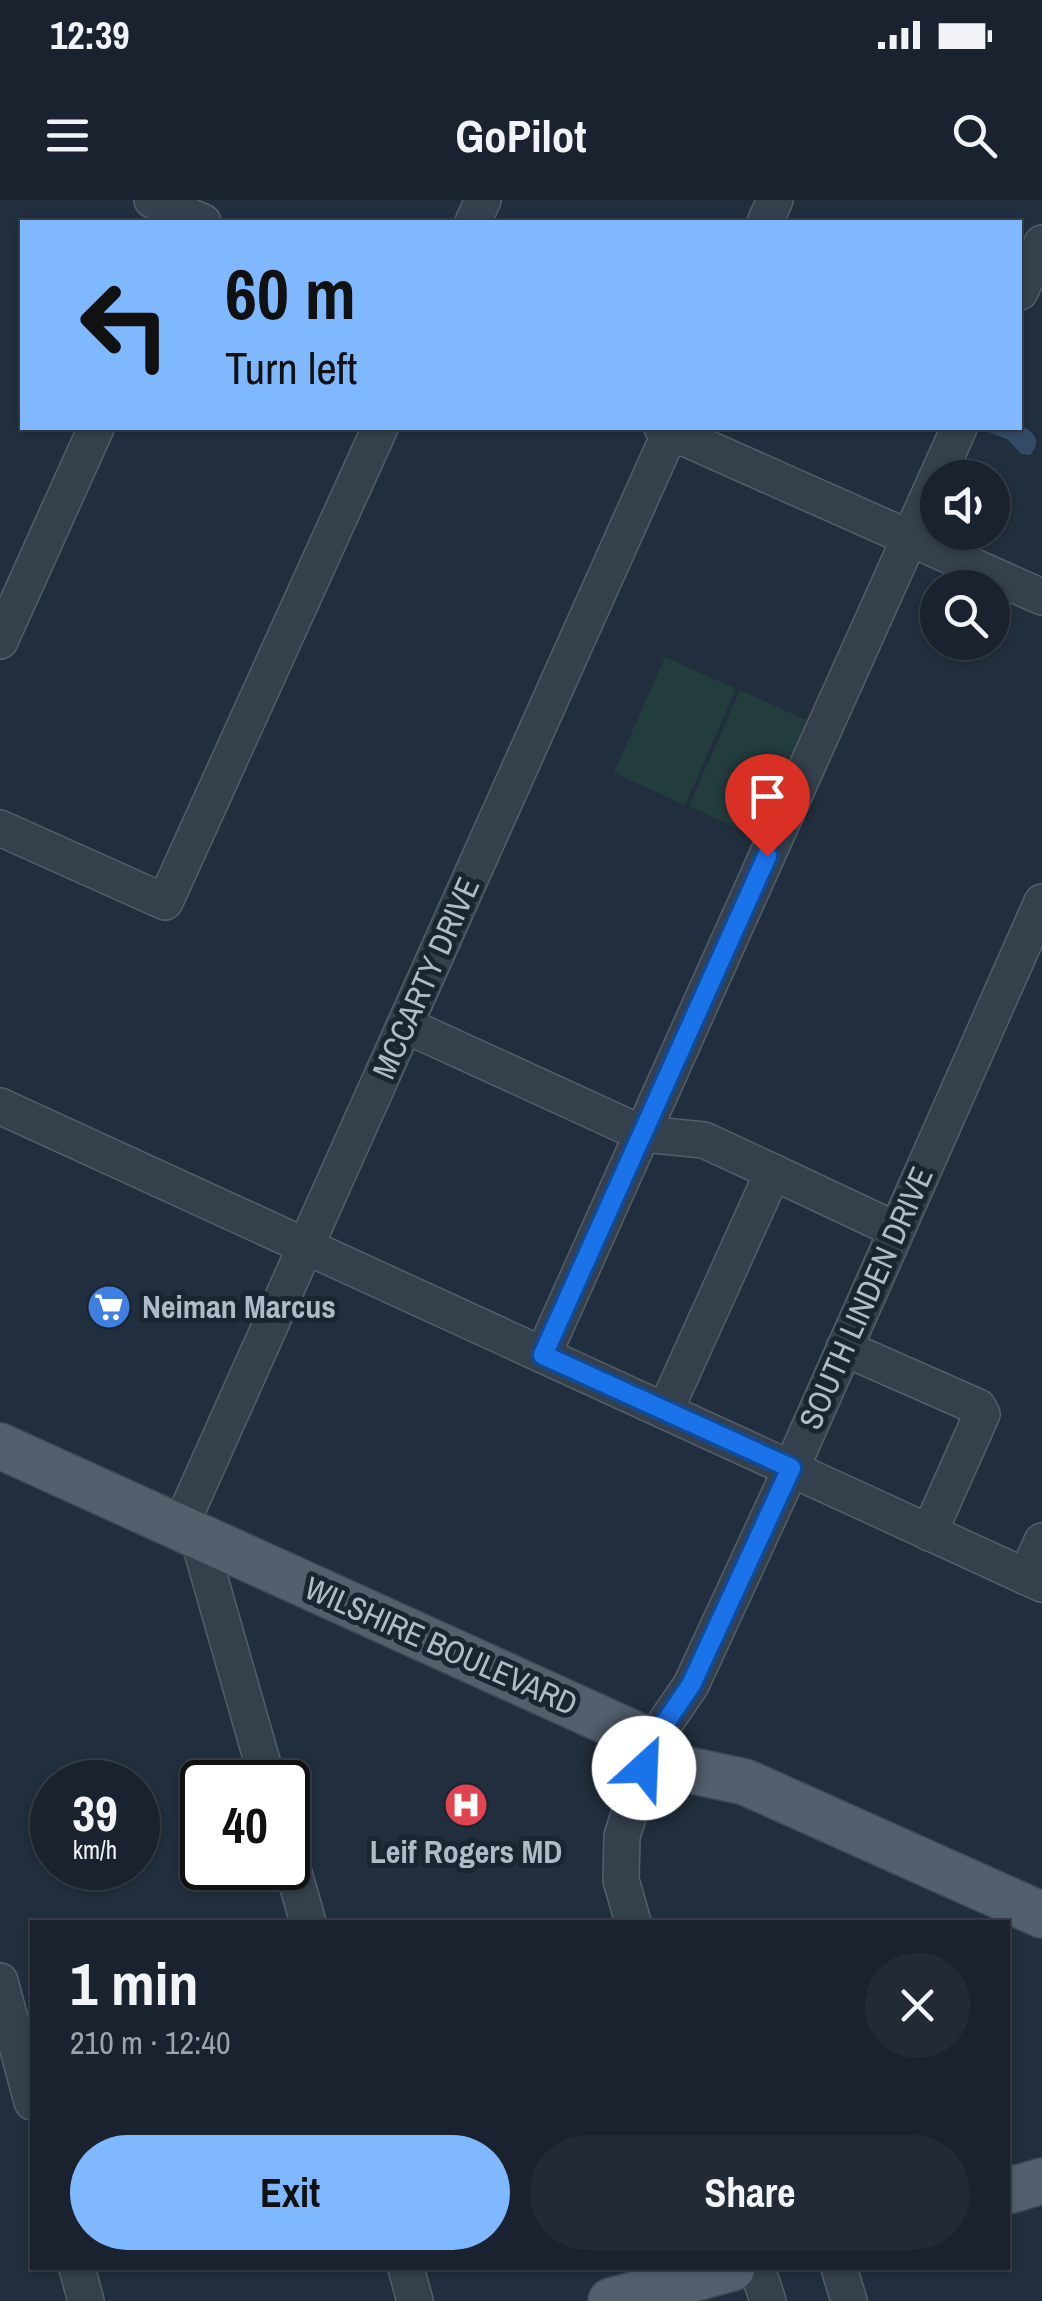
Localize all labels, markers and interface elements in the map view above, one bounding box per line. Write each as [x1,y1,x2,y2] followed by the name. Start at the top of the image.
[50,10,130,61] text: 12:39
[455,105,587,166] text: GoPilot
[40,108,95,163] icon: menu
[947,108,1002,163] icon: search
[225,247,356,341] text: 60 m
[60,260,190,390] icon: left
[225,337,357,398] text: Turn left
[920,460,1010,660] map controls
[920,460,1010,550] button: sound
[920,570,1010,660] button: search
[725,754,810,857] pin
[740,769,795,824] icon: arrive
[362,870,489,1085] street label: MCCARTY DRIVE
[788,1160,943,1436] street label: SOUTH LINDEN DRIVE
[86,1284,132,1330] supermarket icon: Neiman Marcus
[142,1285,336,1328] place label: Neiman Marcus
[298,1566,584,1725] street label: WILSHIRE BOULEVARD
[592,1716,696,1820] position arrow
[180,1760,310,1890] speed limit sign: 40
[72,1779,118,1847] text: 39
[443,1782,489,1828] hospital icon: Leif Rogers MD
[370,1830,562,1873] place label: Leif Rogers MD
[73,1833,117,1867] text: km/h
[70,1943,199,2024] text: 1 min
[865,1953,970,2058] button: close
[70,2021,230,2064] text: 210 m · 12:40
[70,2135,510,2250] button: Exit
[530,2135,970,2250] button: Share

